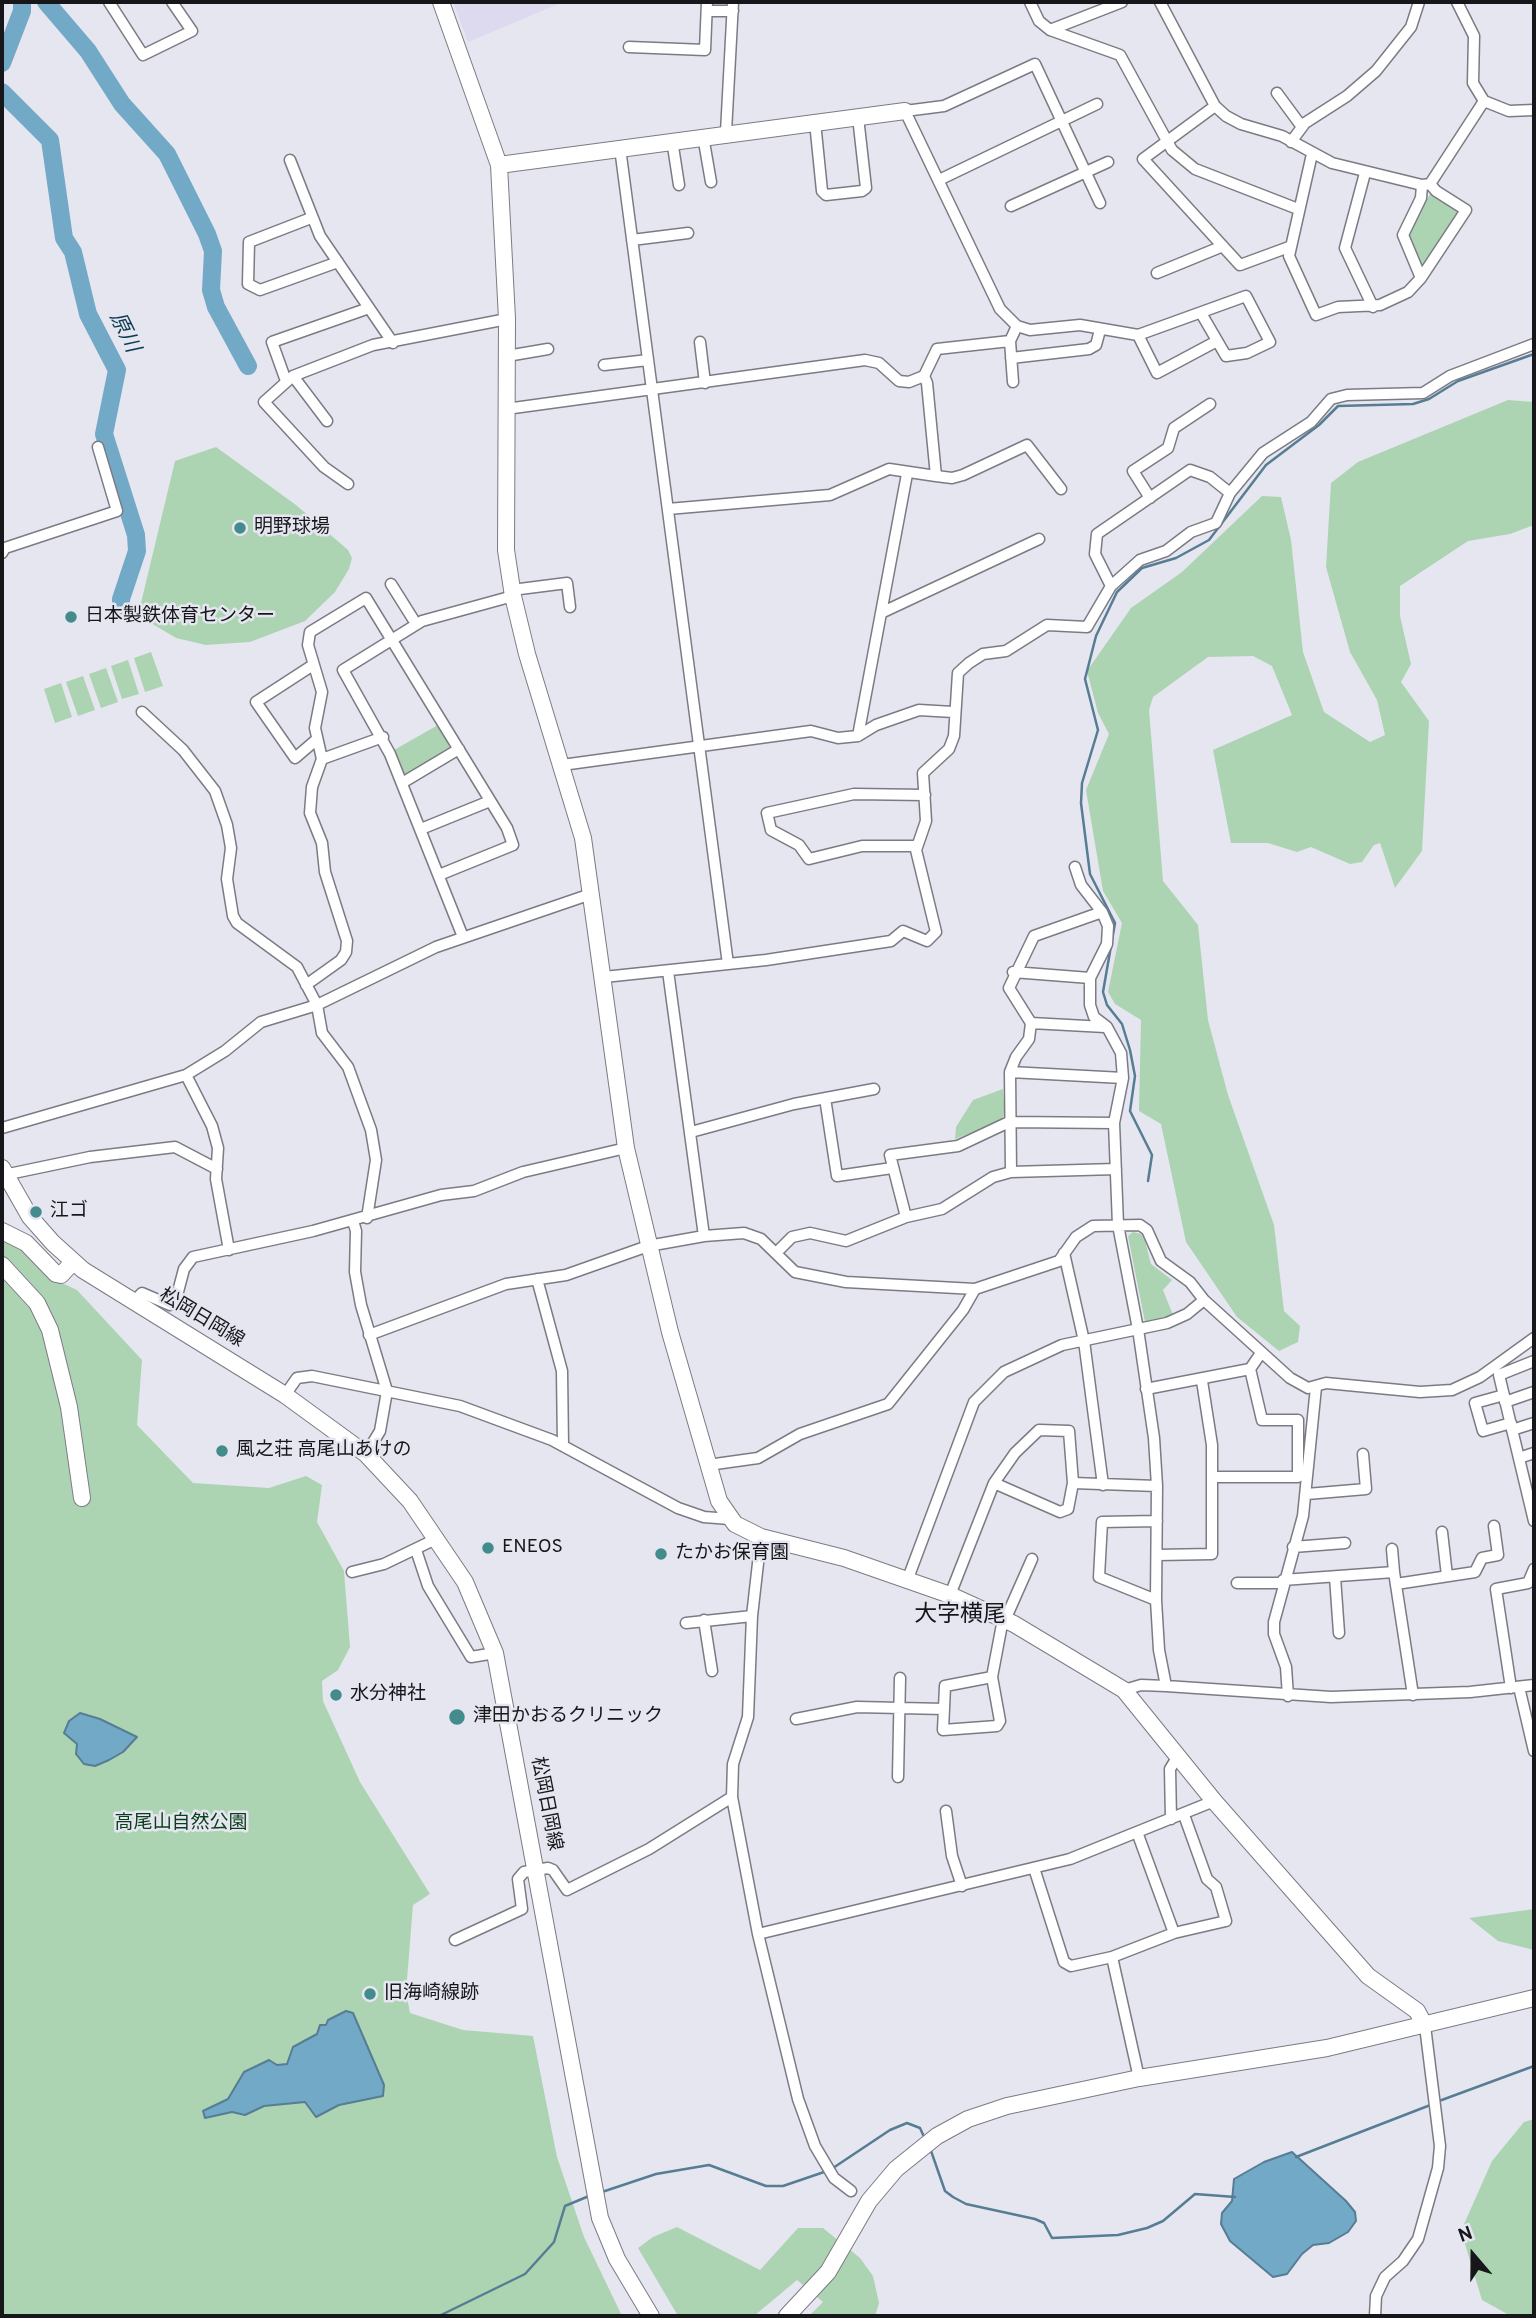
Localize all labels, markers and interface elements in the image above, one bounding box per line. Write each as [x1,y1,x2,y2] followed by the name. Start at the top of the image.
[102,309,144,357] water label: 原川
[254,517,330,539] place label: 明野球場
[232,520,248,536] marker: 明野球場
[85,606,275,628] place label: 日本製鉄体育センター
[63,609,79,625] marker: 日本製鉄体育センター
[50,1201,88,1223] place label: 江ゴ
[28,1204,44,1220] marker: 江ゴ
[154,1285,248,1353] street label: 松岡日岡線
[236,1440,411,1462] place label: 風之荘 高尾山あけの
[214,1443,230,1459] marker: 風之荘 高尾山あけの
[502,1537,563,1559] place label: ENEOS
[480,1540,496,1556] marker: ENEOS
[675,1543,789,1565] place label: たかお保育園
[653,1546,669,1562] marker: たかお保育園
[914,1602,1006,1630] district label: 大字横尾
[350,1684,426,1706] place label: 水分神社
[328,1687,344,1703] marker: 水分神社
[473,1706,663,1728] place label: 津田かおるクリニック
[447,1707,467,1727] marker: 津田かおるクリニック
[525,1755,565,1853] street label: 松岡日岡線
[115,1813,247,1835] park label: 高尾山自然公園
[384,1983,479,2005] place label: 旧海崎線跡
[362,1986,378,2002] marker: 旧海崎線跡
[1438,2220,1508,2290] north arrow
[1455,2222,1476,2249] text: N

